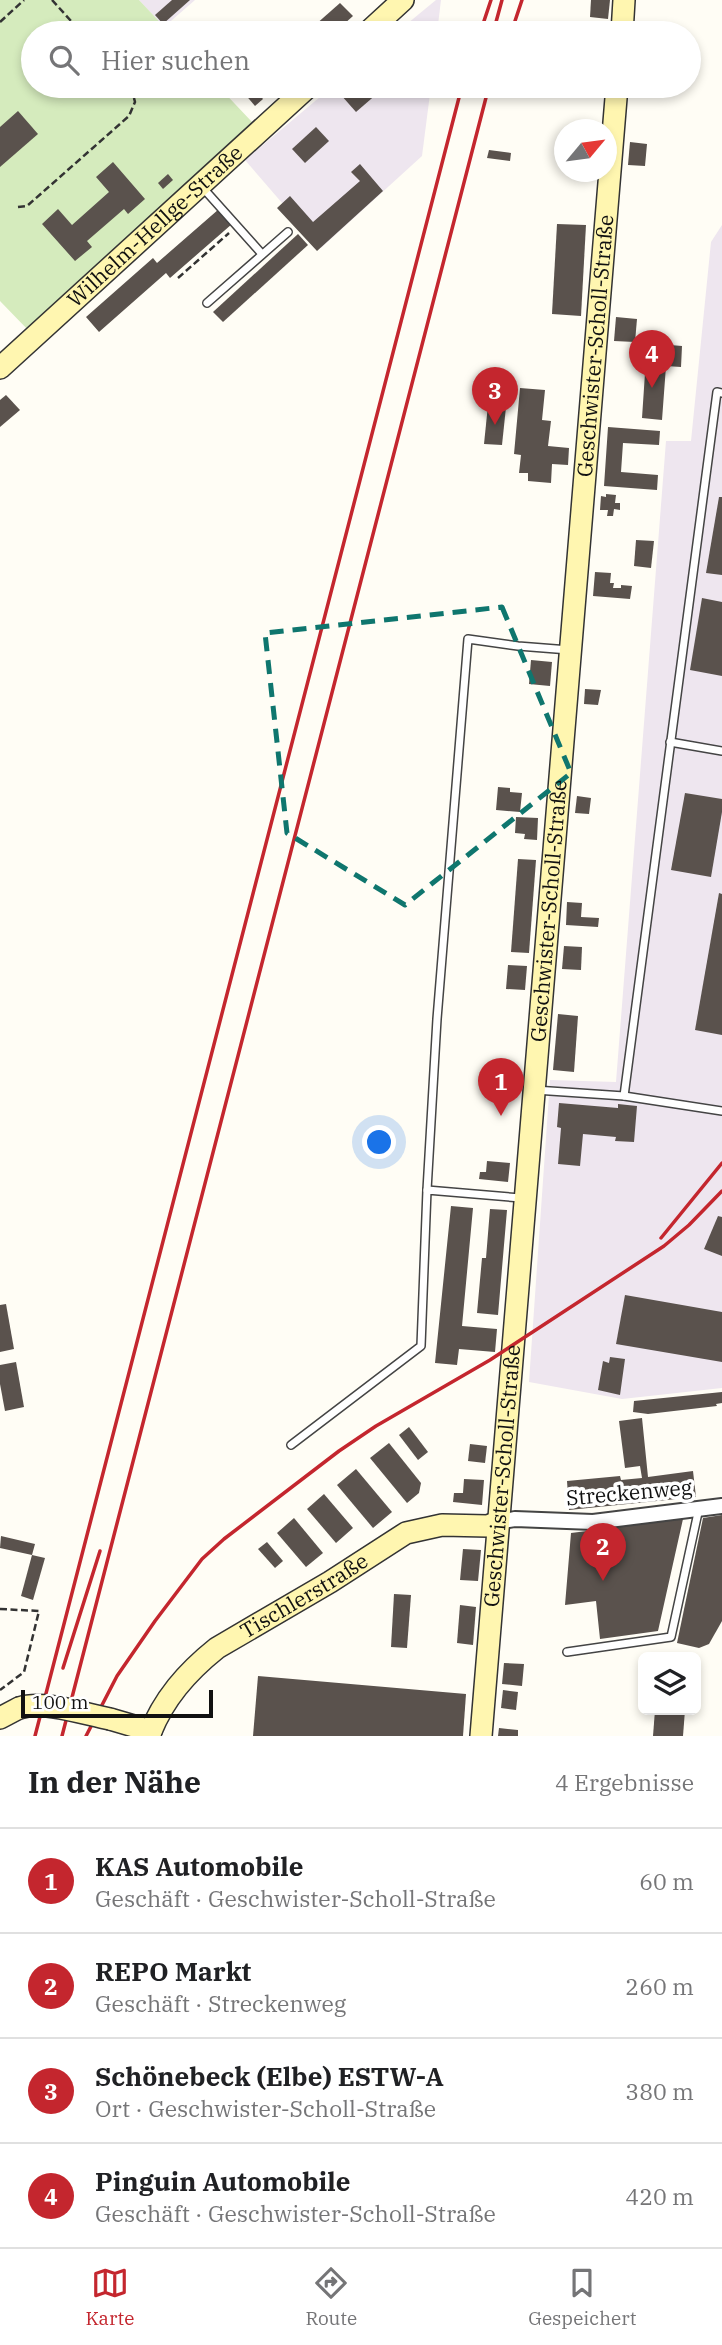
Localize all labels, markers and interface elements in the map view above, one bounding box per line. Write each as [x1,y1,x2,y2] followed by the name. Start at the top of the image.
[21,21,701,98] search box
[45,41,83,79] icon: search
[101,43,250,77] text: Hier suchen
[554,119,617,182] north arrow
[61,138,248,313] street label: Wilhelm-Hellge-Straße
[570,213,619,478] street label: Geschwister-Scholl-Straße
[629,330,675,388] pin: 4
[472,367,518,425] pin: 3
[523,778,573,1043] street label: Geschwister-Scholl-Straße
[478,1058,524,1116] pin: 1
[362,1125,396,1159] your location
[477,1344,526,1608] street label: Geschwister-Scholl-Straße
[565,1472,694,1511] street label: Streckenweg
[580,1523,626,1581] pin: 2
[235,1546,373,1645] street label: Tischlerstraße
[638,1652,701,1715] map controls
[638,1652,701,1715] button: layers
[21,1687,214,1719] scale bar
[32,1690,89,1714] text: 100 m
[28,1762,201,1801] text: In der Nähe
[555,1767,694,1797] text: 4 Ergebnisse
[95,1849,303,1883] text: KAS Automobile
[44,1866,58,1896] text: 1
[639,1866,694,1896] text: 60 m
[95,1883,496,1913] text: Geschäft · Geschwister-Scholl-Straße
[95,1954,251,1988] text: REPO Markt
[44,1971,58,2001] text: 2
[625,1971,694,2001] text: 260 m
[95,1988,346,2018] text: Geschäft · Streckenweg
[95,2059,444,2093] text: Schönebeck (Elbe) ESTW-A
[44,2076,58,2106] text: 3
[625,2076,694,2106] text: 380 m
[95,2093,436,2123] text: Ort · Geschwister-Scholl-Straße
[95,2164,350,2198] text: Pinguin Automobile
[44,2181,58,2211] text: 4
[625,2181,694,2211] text: 420 m
[95,2198,496,2228] text: Geschäft · Geschwister-Scholl-Straße
[85,2264,134,2330] tab: Karte
[305,2264,357,2330] tab: Route
[528,2264,637,2330] tab: Gespeichert

